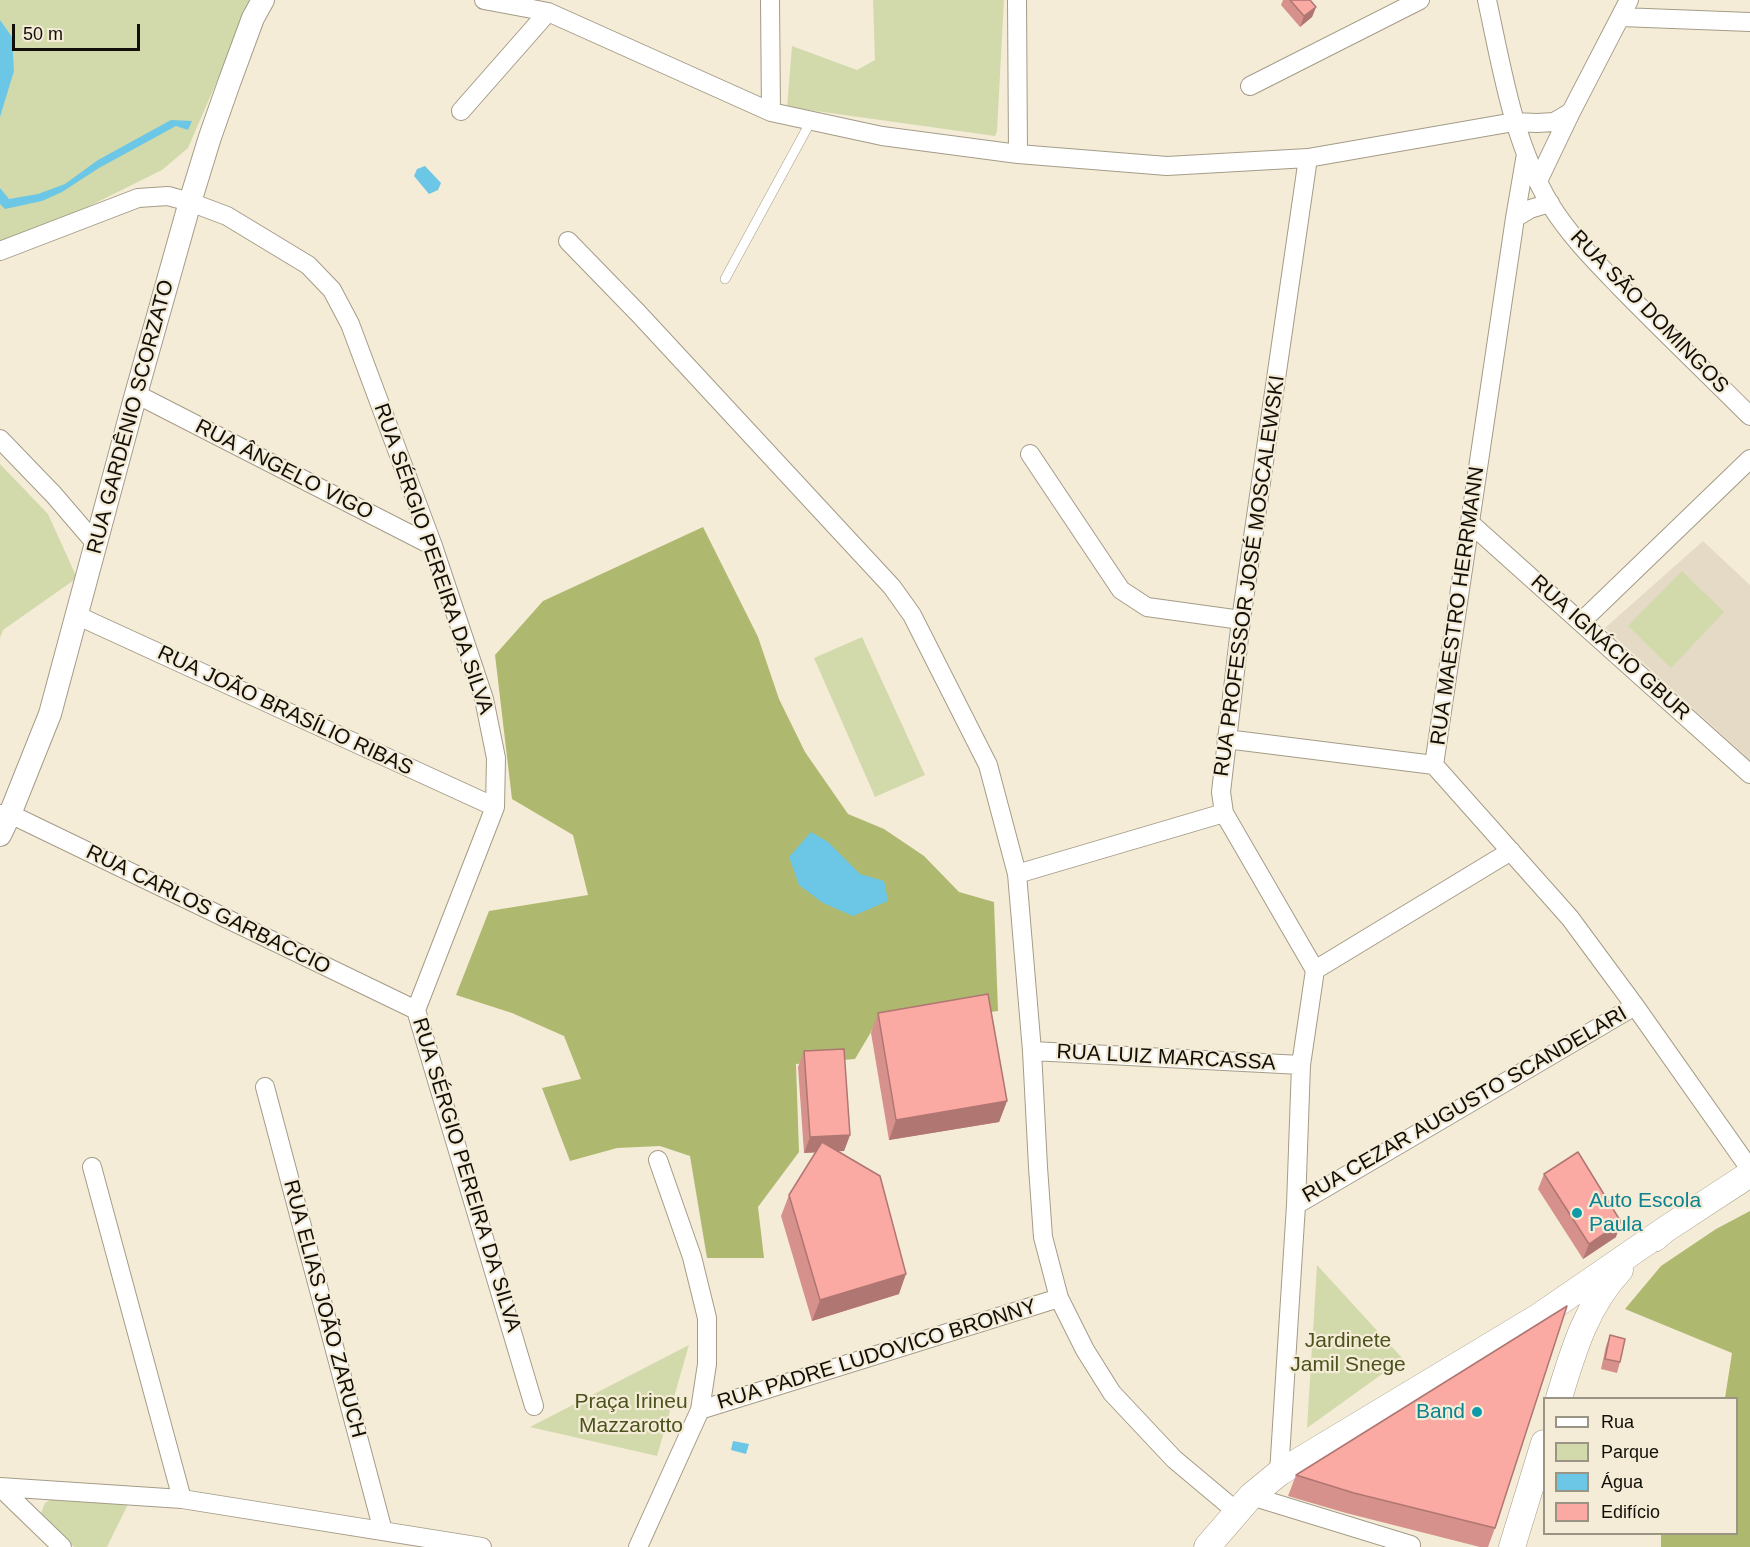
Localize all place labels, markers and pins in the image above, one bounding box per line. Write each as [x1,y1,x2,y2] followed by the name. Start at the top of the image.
[1589,1188,1701,1238] place label: Auto Escola Paula
[1570,1206,1584,1220] marker: Auto Escola Paula
[1416,1399,1465,1425] place label: Band
[1470,1405,1484,1419] marker: Band

